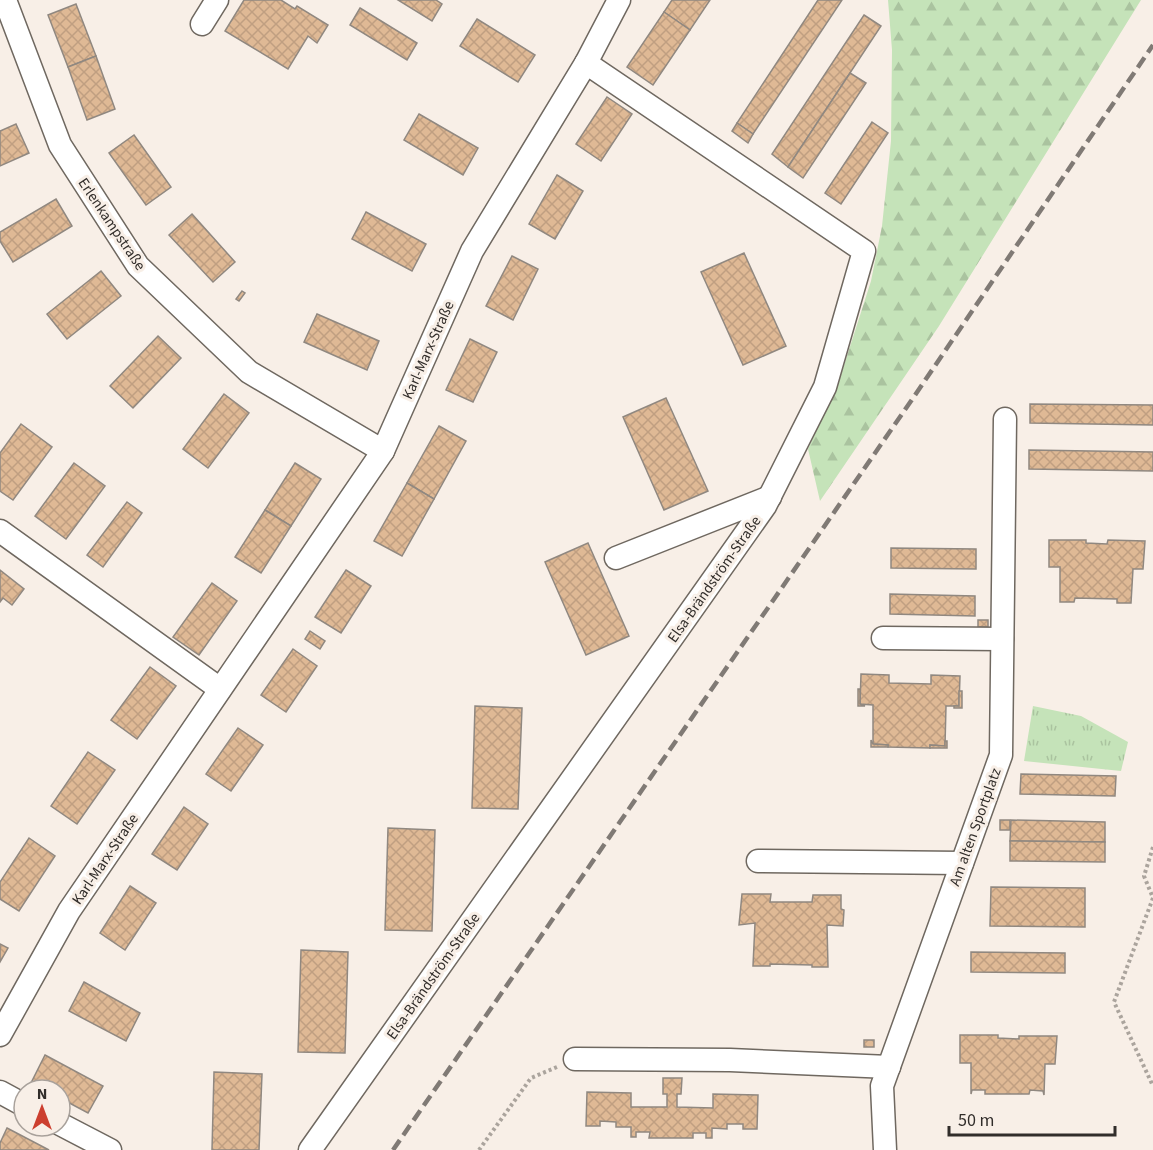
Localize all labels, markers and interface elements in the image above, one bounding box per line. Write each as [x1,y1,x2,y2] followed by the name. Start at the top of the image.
[73,174,150,275] street label: Erlenkampstraße
[397,298,460,403] street label: Karl-Marx-Straße
[663,512,766,647] street label: Elsa-Brändström-Straße
[944,765,1007,889] street label: Am alten Sportplatz
[67,810,144,909] street label: Karl-Marx-Straße
[382,909,485,1044] street label: Elsa-Brändström-Straße
[12,1078,72,1138] north arrow
[37,1083,47,1105] text: N
[949,1099,1116,1137] scale bar
[958,1108,994,1133] text: 50 m

